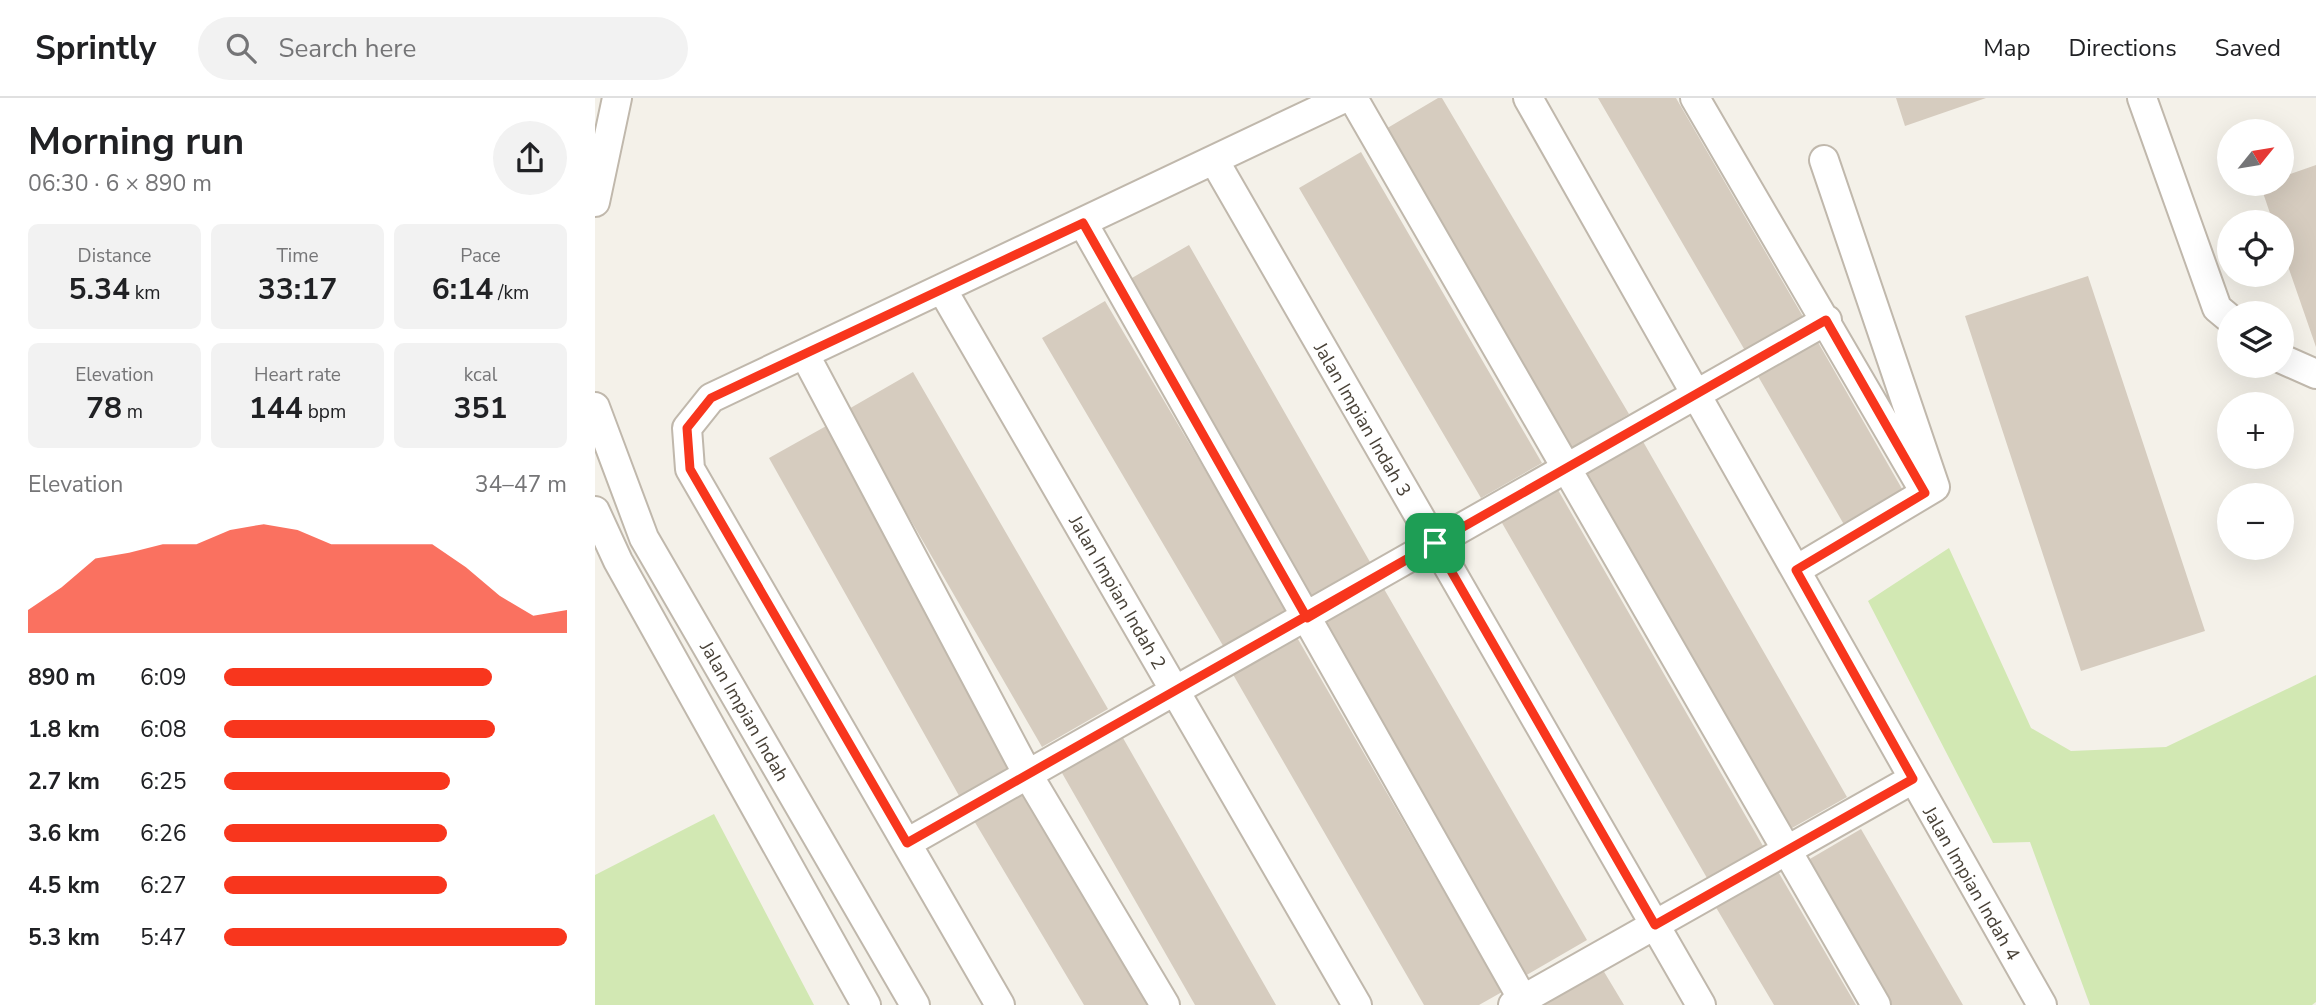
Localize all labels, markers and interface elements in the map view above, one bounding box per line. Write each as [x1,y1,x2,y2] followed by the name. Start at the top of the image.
[198,17,688,80] search box
[35,26,156,71] text: Sprintly
[222,29,260,67] icon: search
[278,31,416,66] text: Search here
[1983,32,2030,64] text: Map
[2068,32,2177,64] text: Directions
[2215,32,2281,64] text: Saved
[28,116,244,167] text: Morning run
[2217,119,2294,196] north arrow
[2217,119,2294,560] map controls
[493,121,567,195] button: share
[28,168,212,199] text: 06:30 · 6 × 890 m
[2217,210,2294,287] button: locate
[78,243,151,269] text: Distance
[276,243,319,269] text: Time
[460,243,501,269] text: Pace
[68,269,130,310] text: 5.34
[258,269,337,310] text: 33:17
[432,269,493,310] text: 6:14
[130,280,161,306] text: km
[493,280,529,306] text: /km
[2217,301,2294,378] button: layers
[1307,337,1417,501] street label: Jalan Impian Indah 3
[75,362,154,388] text: Elevation
[254,362,341,388] text: Heart rate
[464,362,497,388] text: kcal
[86,388,122,429] text: 78
[249,388,303,429] text: 144
[454,388,508,429] text: 351
[2217,392,2294,469] button: +
[122,399,143,425] text: m
[303,399,346,425] text: bpm
[28,469,123,500] text: Elevation
[475,469,567,500] text: 34–47 m
[2217,483,2294,560] button: −
[1062,510,1172,674] street label: Jalan Impian Indah 2
[1405,513,1465,573] pin
[1416,524,1454,562] icon: arrive
[693,636,795,786] street label: Jalan Impian Indah
[28,662,96,693] text: 890 m
[140,662,187,693] text: 6:09
[28,714,100,745] text: 1.8 km
[140,714,187,745] text: 6:08
[28,766,100,797] text: 2.7 km
[140,766,187,797] text: 6:25
[1916,801,2026,965] street label: Jalan Impian Indah 4
[28,818,100,849] text: 3.6 km
[140,818,187,849] text: 6:26
[28,870,100,901] text: 4.5 km
[140,870,187,901] text: 6:27
[28,922,100,953] text: 5.3 km
[140,922,187,953] text: 5:47

